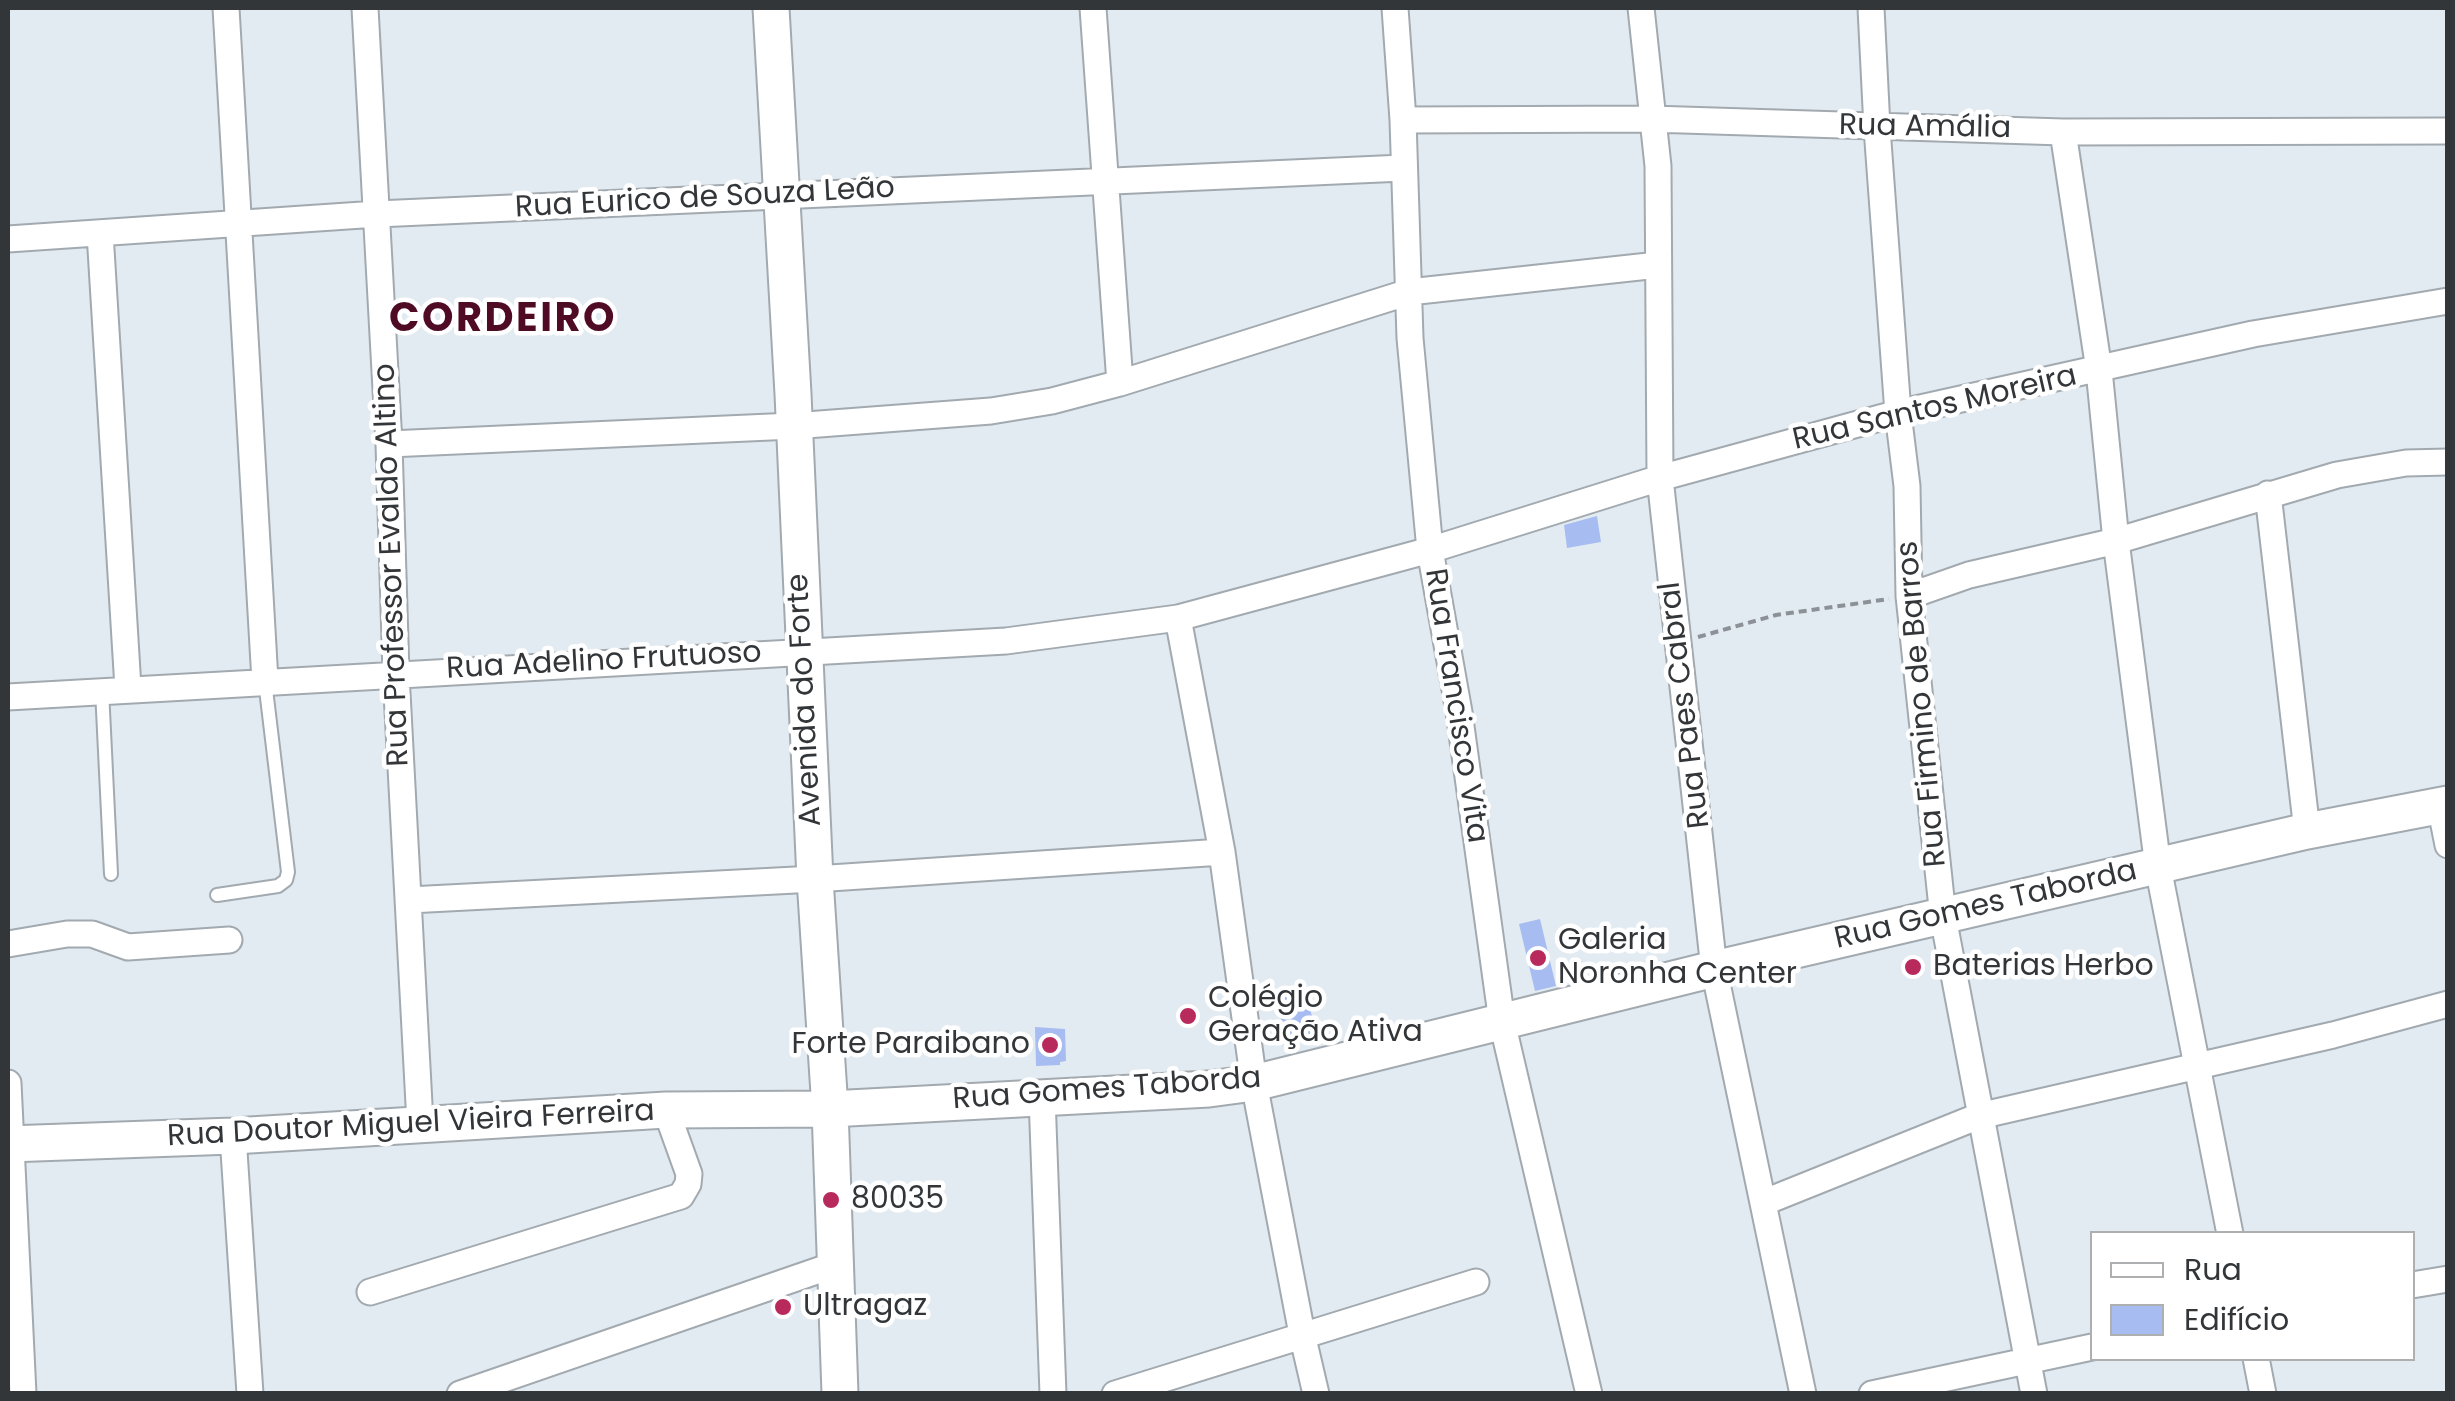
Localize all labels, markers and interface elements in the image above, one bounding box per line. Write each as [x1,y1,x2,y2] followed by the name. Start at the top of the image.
[1839,109,2011,147] street label: Rua Amália
[514,171,896,227] street label: Rua Eurico de Souza Leão
[389,297,617,345] district label: CORDEIRO
[1790,359,2080,459] street label: Rua Santos Moreira
[368,363,418,767] street label: Rua Professor Evaldo Altino
[1891,540,1955,868] street label: Rua Firmino de Barros
[1416,566,1494,846] street label: Rua Francisco Vita
[781,573,831,827] street label: Avenida do Forte
[1653,580,1719,830] street label: Rua Paes Cabral
[445,636,763,688] street label: Rua Adelino Frutuoso
[1831,854,2141,958] street label: Rua Gomes Taborda
[1558,923,1797,994] place label: Galeria Noronha Center
[1527,947,1549,969] marker: Galeria Noronha Center
[1933,949,2154,985] place label: Baterias Herbo
[1902,956,1924,978] marker: Baterias Herbo
[1208,981,1423,1052] place label: Colégio Geração Ativa
[1177,1005,1199,1027] marker: Colégio Geração Ativa
[792,1027,1030,1063] place label: Forte Paraibano
[1039,1034,1061,1056] marker: Forte Paraibano
[952,1061,1262,1119] street label: Rua Gomes Taborda
[166,1094,656,1156] street label: Rua Doutor Miguel Vieira Ferreira
[851,1182,944,1218] place label: 80035
[820,1189,842,1211] marker: 80035
[2090,1231,2415,1361] legend
[2184,1248,2242,1291] text: Rua
[803,1289,927,1325] place label: Ultragaz
[772,1296,794,1318] marker: Ultragaz
[2184,1298,2289,1341] text: Edifício

